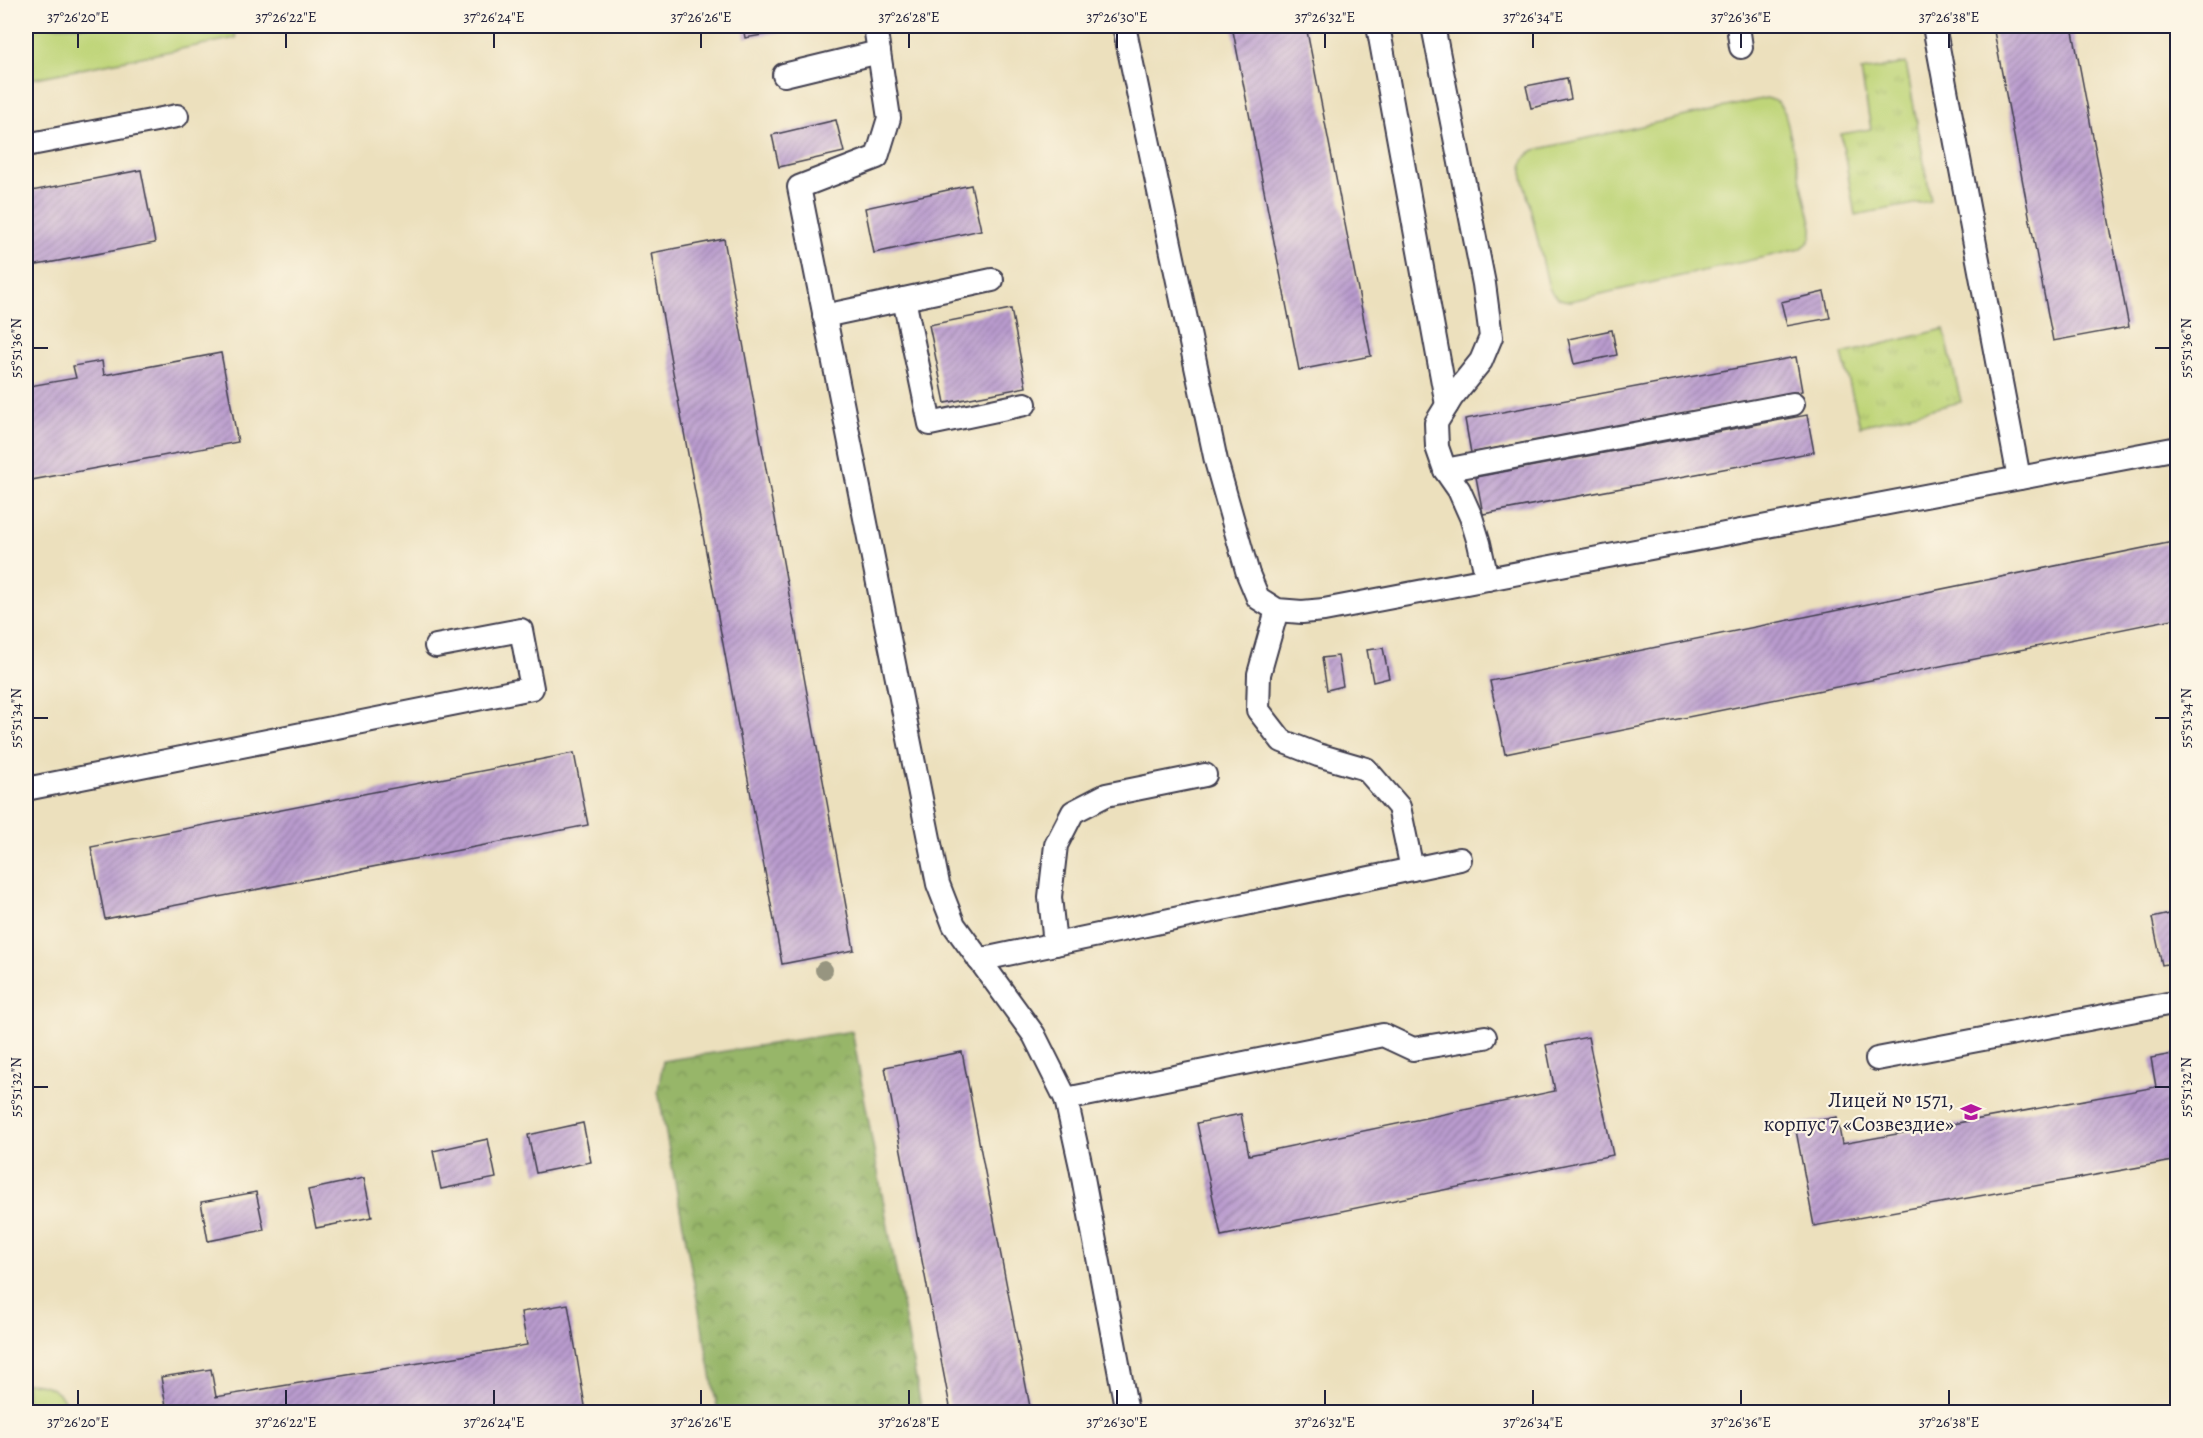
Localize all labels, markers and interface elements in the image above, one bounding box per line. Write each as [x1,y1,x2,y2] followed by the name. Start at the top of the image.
[47,7,109,27] text: 37°26'20"E
[255,7,317,27] text: 37°26'22"E
[463,7,525,27] text: 37°26'24"E
[670,7,732,27] text: 37°26'26"E
[878,7,940,27] text: 37°26'28"E
[1086,7,1148,27] text: 37°26'30"E
[1295,7,1355,27] text: 37°26'32"E
[1503,7,1563,27] text: 37°26'34"E
[1711,7,1771,27] text: 37°26'36"E
[1919,7,1979,27] text: 37°26'38"E
[6,318,26,378] text: 55°51'36"N
[2176,318,2196,378] text: 55°51'36"N
[6,688,26,748] text: 55°51'34"N
[2176,688,2196,748] text: 55°51'34"N
[6,1057,26,1117] text: 55°51'32"N
[2176,1057,2196,1117] text: 55°51'32"N
[1763,1086,1954,1138] place label: Лицей № 1571, корпус 7 «Созвездие»
[1959,1100,1983,1124] school or university icon: Лицей № 1571, корпус 7 «Созвездие»
[47,1412,109,1432] text: 37°26'20"E
[255,1412,317,1432] text: 37°26'22"E
[463,1412,525,1432] text: 37°26'24"E
[670,1412,732,1432] text: 37°26'26"E
[878,1412,940,1432] text: 37°26'28"E
[1086,1412,1148,1432] text: 37°26'30"E
[1295,1412,1355,1432] text: 37°26'32"E
[1503,1412,1563,1432] text: 37°26'34"E
[1711,1412,1771,1432] text: 37°26'36"E
[1919,1412,1979,1432] text: 37°26'38"E

